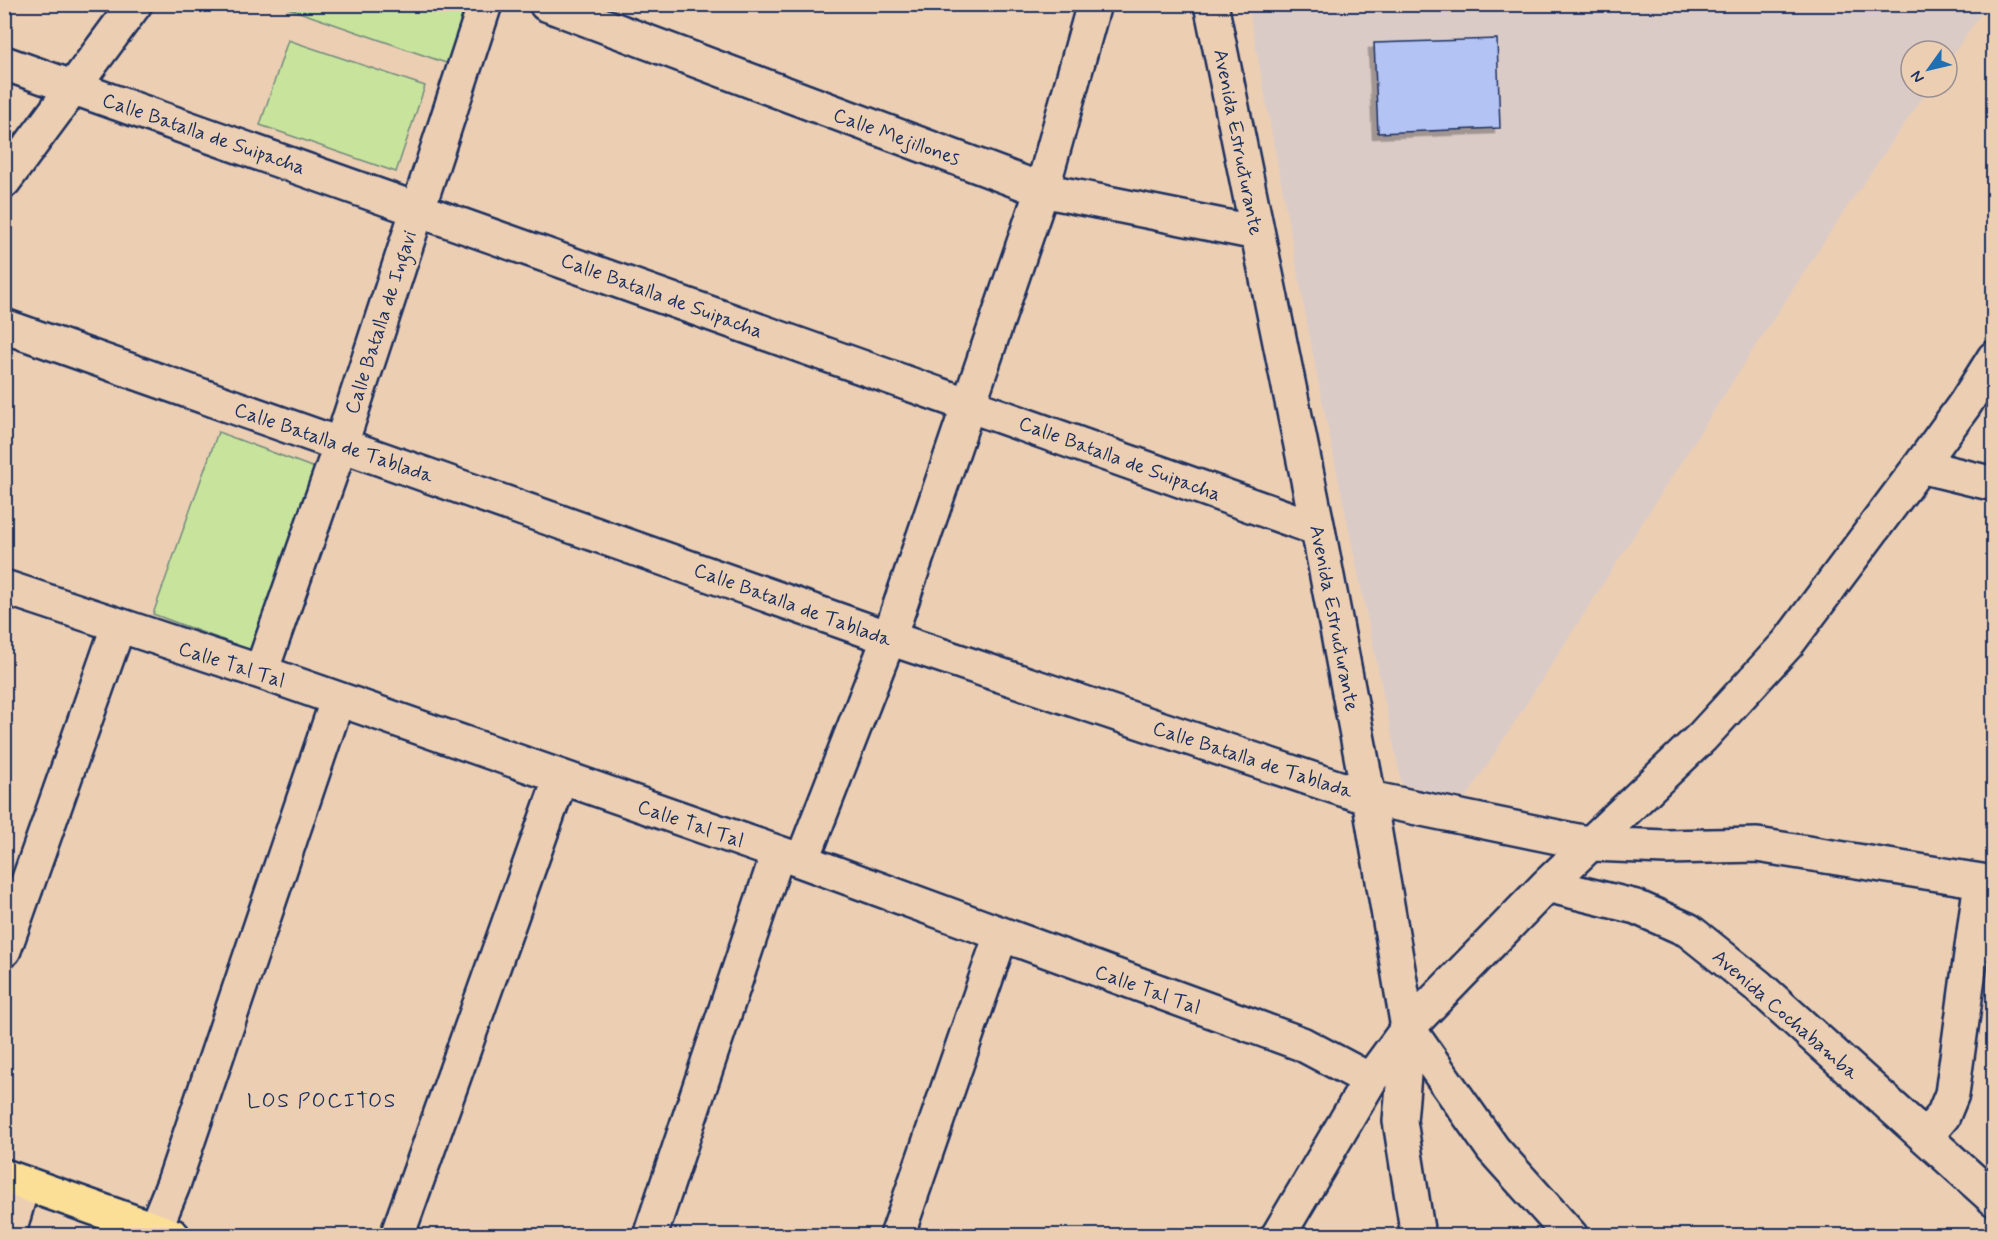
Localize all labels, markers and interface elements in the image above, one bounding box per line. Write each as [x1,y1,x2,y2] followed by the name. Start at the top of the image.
[1899,39,1959,99] north arrow
[1206,47,1269,238] street label: Avenida Estructurante
[1906,66,1929,87] text: N
[98,87,309,182] street label: Calle Batalla de Suipacha
[829,102,964,173] street label: Calle Mejillones
[339,227,426,418] street label: Calle Batalla de Ingavi
[557,247,766,346] street label: Calle Batalla de Suipacha
[230,397,438,491] street label: Calle Batalla de Tablada
[1015,410,1224,509] street label: Calle Batalla de Suipacha
[1302,523,1365,714] street label: Avenida Estructurante
[690,557,896,654] street label: Calle Batalla de Tablada
[175,635,288,695] street label: Calle Tal Tal
[1149,715,1357,806] street label: Calle Batalla de Tablada
[634,794,747,855] street label: Calle Tal Tal
[1706,944,1865,1087] street label: Avenida Cochabamba
[1091,959,1204,1022] street label: Calle Tal Tal
[247,1087,397,1115] district label: LOS POCITOS

